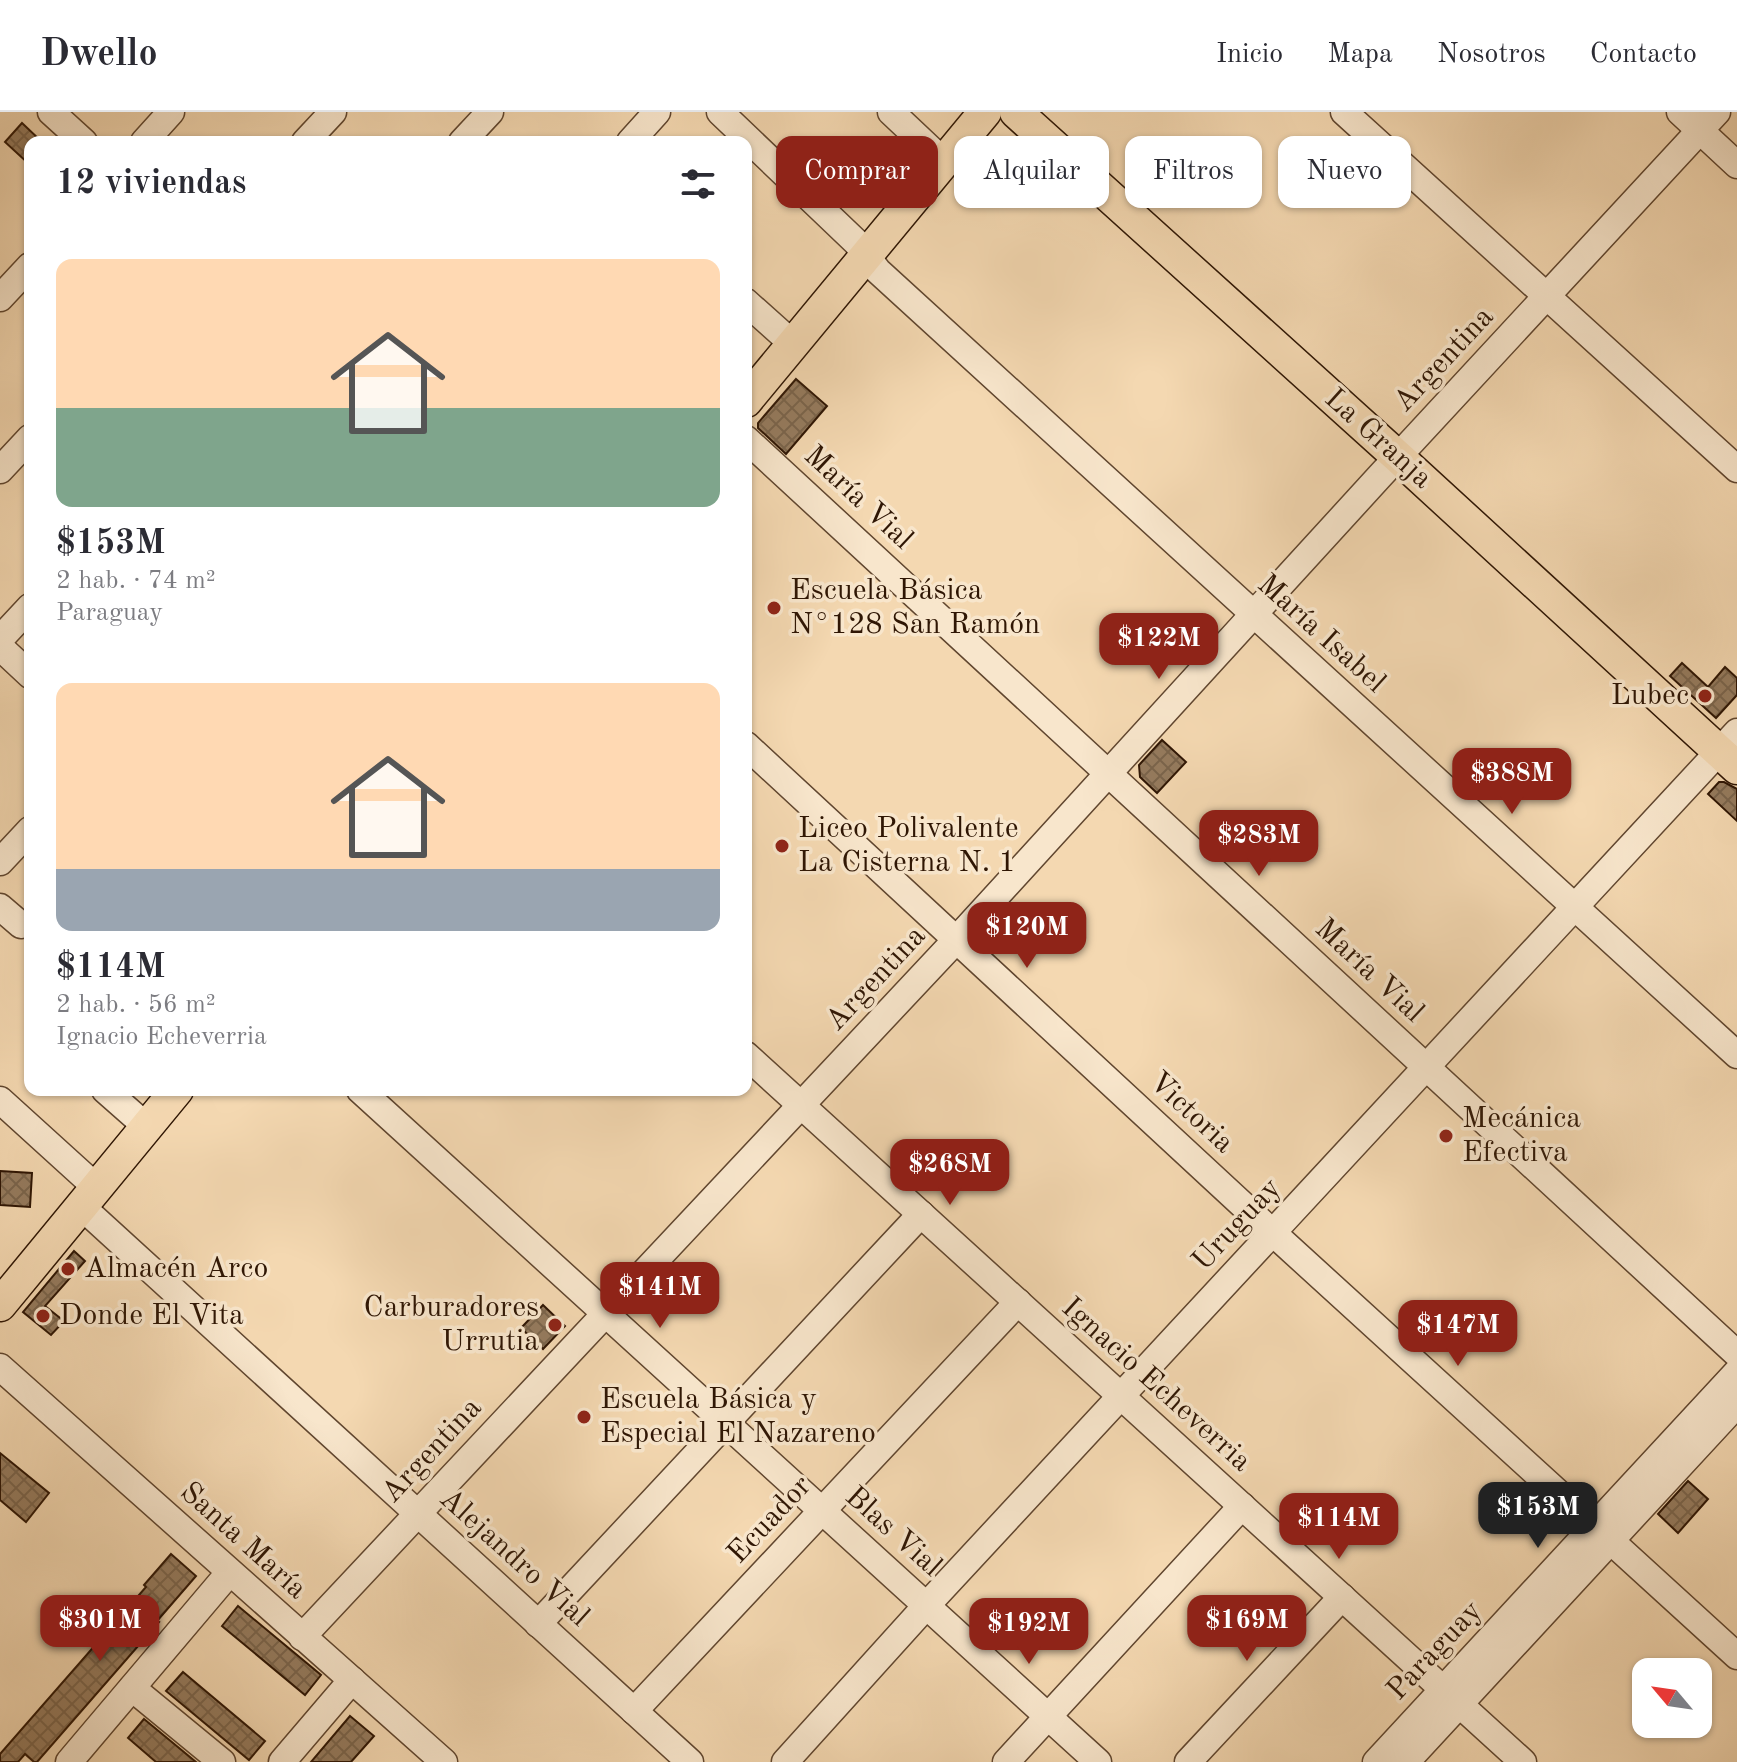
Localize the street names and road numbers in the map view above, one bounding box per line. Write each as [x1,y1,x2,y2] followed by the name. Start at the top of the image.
[1388,302,1500,418] street label: Argentina
[1319,383,1437,495] street label: La Granja
[798,440,918,556] street label: María Vial
[1251,569,1391,699] street label: María Isabel
[1309,913,1429,1029] street label: María Vial
[820,921,932,1037] street label: Argentina
[1143,1067,1239,1159] street label: Victoria
[1187,1173,1287,1277] street label: Uruguay
[1056,1292,1257,1478] street label: Ignacio Echeverria
[376,1393,488,1509] street label: Argentina
[722,1470,818,1570] street label: Ecuador
[174,1477,312,1605] street label: Santa María
[839,1481,947,1583] street label: Blas Vial
[434,1483,594,1633] street label: Alejandro Vial
[1382,1596,1488,1706] street label: Paraguay

